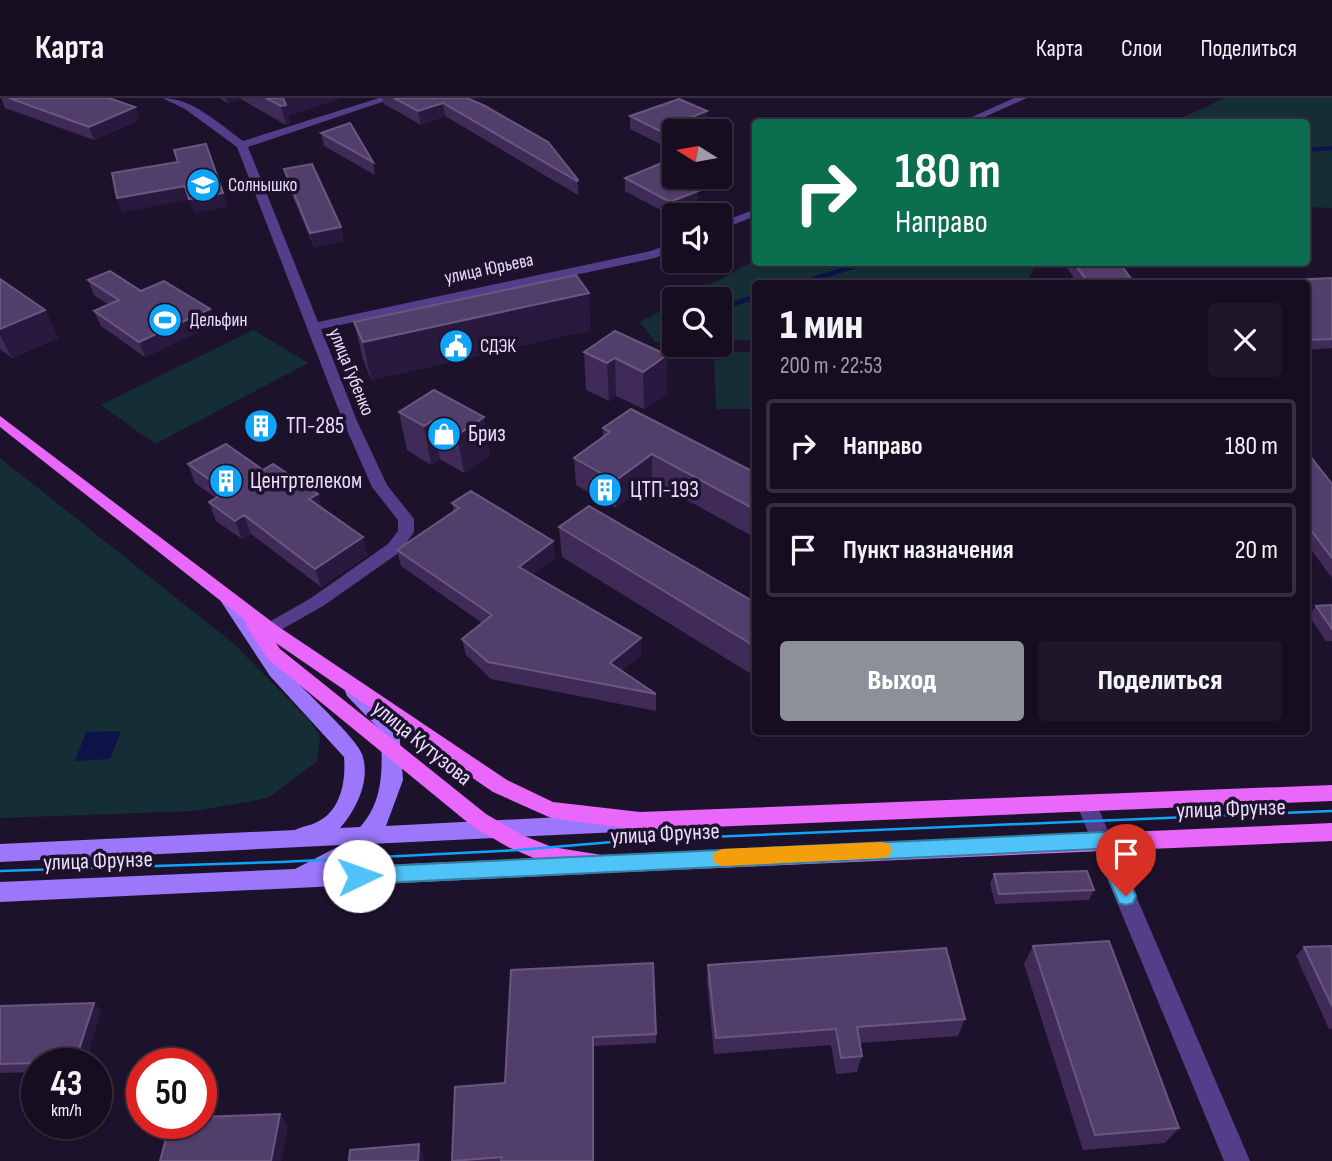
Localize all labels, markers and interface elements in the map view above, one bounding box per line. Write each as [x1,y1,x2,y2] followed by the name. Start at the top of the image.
[35,28,104,68] text: Карта
[1036,34,1083,63] text: Карта
[1121,34,1162,63] text: Слои
[1200,34,1297,63] text: Поделиться
[662,119,732,189] north arrow
[662,119,732,357] map controls
[895,143,1001,202] text: 180 m
[780,147,871,238] icon: right
[184,166,222,204] school or university icon: Солнышко
[228,174,297,197] place label: Солнышко
[662,203,732,273] button: sound
[895,203,988,242] text: Направо
[442,248,536,290] street label: улица Юрьева
[662,287,732,357] button: search
[780,300,863,351] text: 1 мин
[146,301,184,339] sports icon: Дельфин
[1208,303,1282,377] button: close
[190,309,248,332] place label: Дельфин
[323,325,379,419] street label: улица Губенко
[437,327,475,365] public building icon: СДЭК
[480,335,516,358] place label: СДЭК
[780,352,883,380] text: 200 m · 22:53
[242,407,280,445] building icon: ТП-285
[286,412,344,440] place label: ТП-285
[425,415,463,453] shop icon: Бриз
[468,420,506,448] place label: Бриз
[784,427,822,465] icon: right
[843,431,922,462] text: Направо
[1225,431,1278,462] text: 180 m
[207,462,245,500] building icon: Центртелеком
[250,467,362,495] place label: Центртелеком
[586,471,624,509] building icon: ЦТП-193
[630,476,699,504] place label: ЦТП-193
[784,531,822,569] icon: arrive
[843,535,1014,566] text: Пункт назначения
[1235,535,1278,566] text: 20 m
[780,641,1024,721] button: Выход
[1038,641,1282,721] button: Поделиться
[366,694,478,792] street label: улица Кутузова
[1176,793,1286,825] street label: улица Фрунзе
[610,817,720,851] street label: улица Фрунзе
[1096,824,1156,896] pin
[1107,835,1145,873] icon: arrive
[322,839,396,913] position arrow
[43,845,153,877] street label: улица Фрунзе
[126,1048,217,1139] speed limit sign: 50
[50,1063,83,1106] text: 43
[51,1100,82,1121] text: km/h

